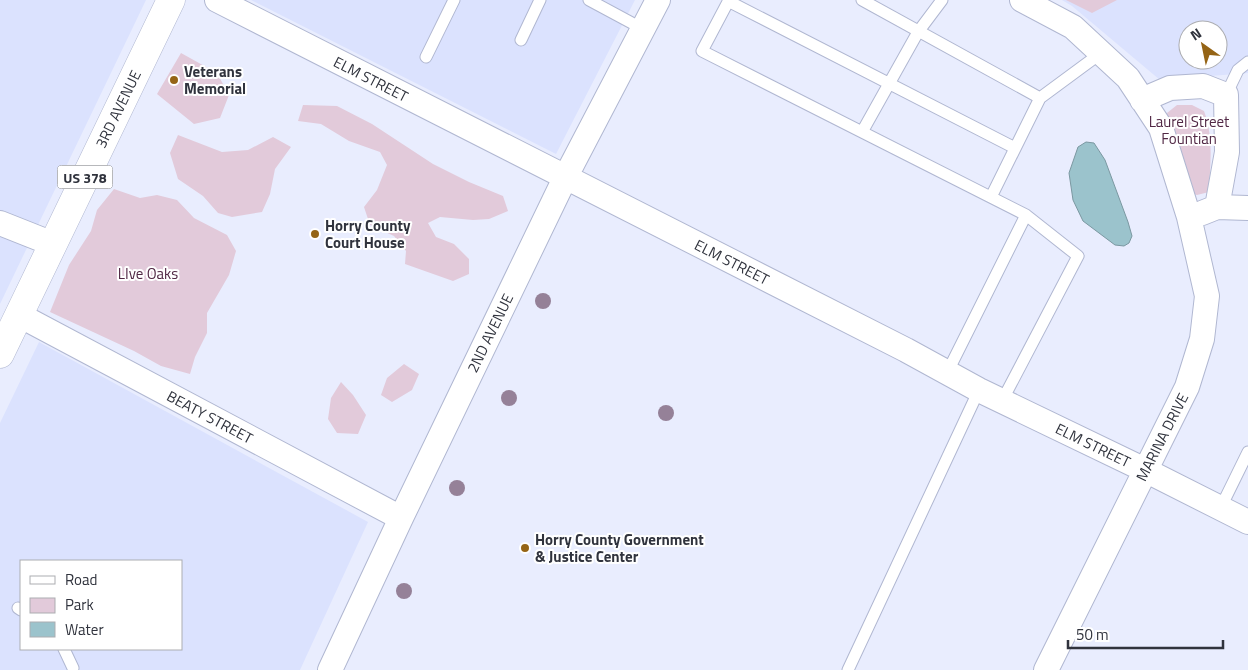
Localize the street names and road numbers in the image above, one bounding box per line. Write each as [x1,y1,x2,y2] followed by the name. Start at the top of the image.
[330,50,412,108] street label: ELM STREET
[89,66,147,152] street label: 3RD AVENUE
[58,166,112,188] road number: US 378
[691,233,773,291] street label: ELM STREET
[461,290,519,376] street label: 2ND AVENUE
[163,385,257,449] street label: BEATY STREET
[1130,389,1194,485] street label: MARINA DRIVE
[1052,417,1135,473] street label: ELM STREET

